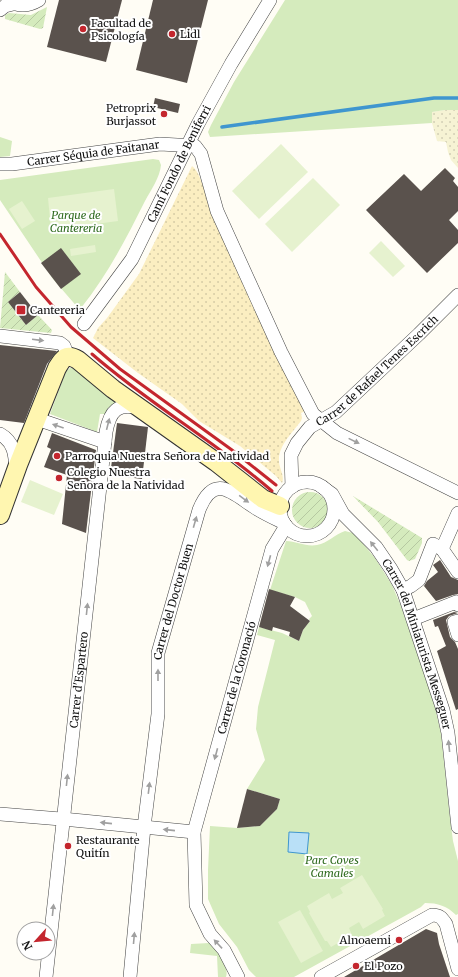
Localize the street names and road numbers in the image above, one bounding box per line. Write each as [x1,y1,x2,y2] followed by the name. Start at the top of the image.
[144,102,214,224] street label: Camí Fondo de Beniferri
[26,137,160,169] street label: Carrer Séquia de Faitanar
[313,311,442,429] street label: Carrer de Rafael Tenes Escrich
[151,541,196,660] street label: Carrer del Doctor Buen
[379,556,454,731] street label: Carrer del Miniaturista Messeguer
[214,619,259,736] street label: Carrer de la Coronació
[66,630,91,729] street label: Carrer d'Espartero

